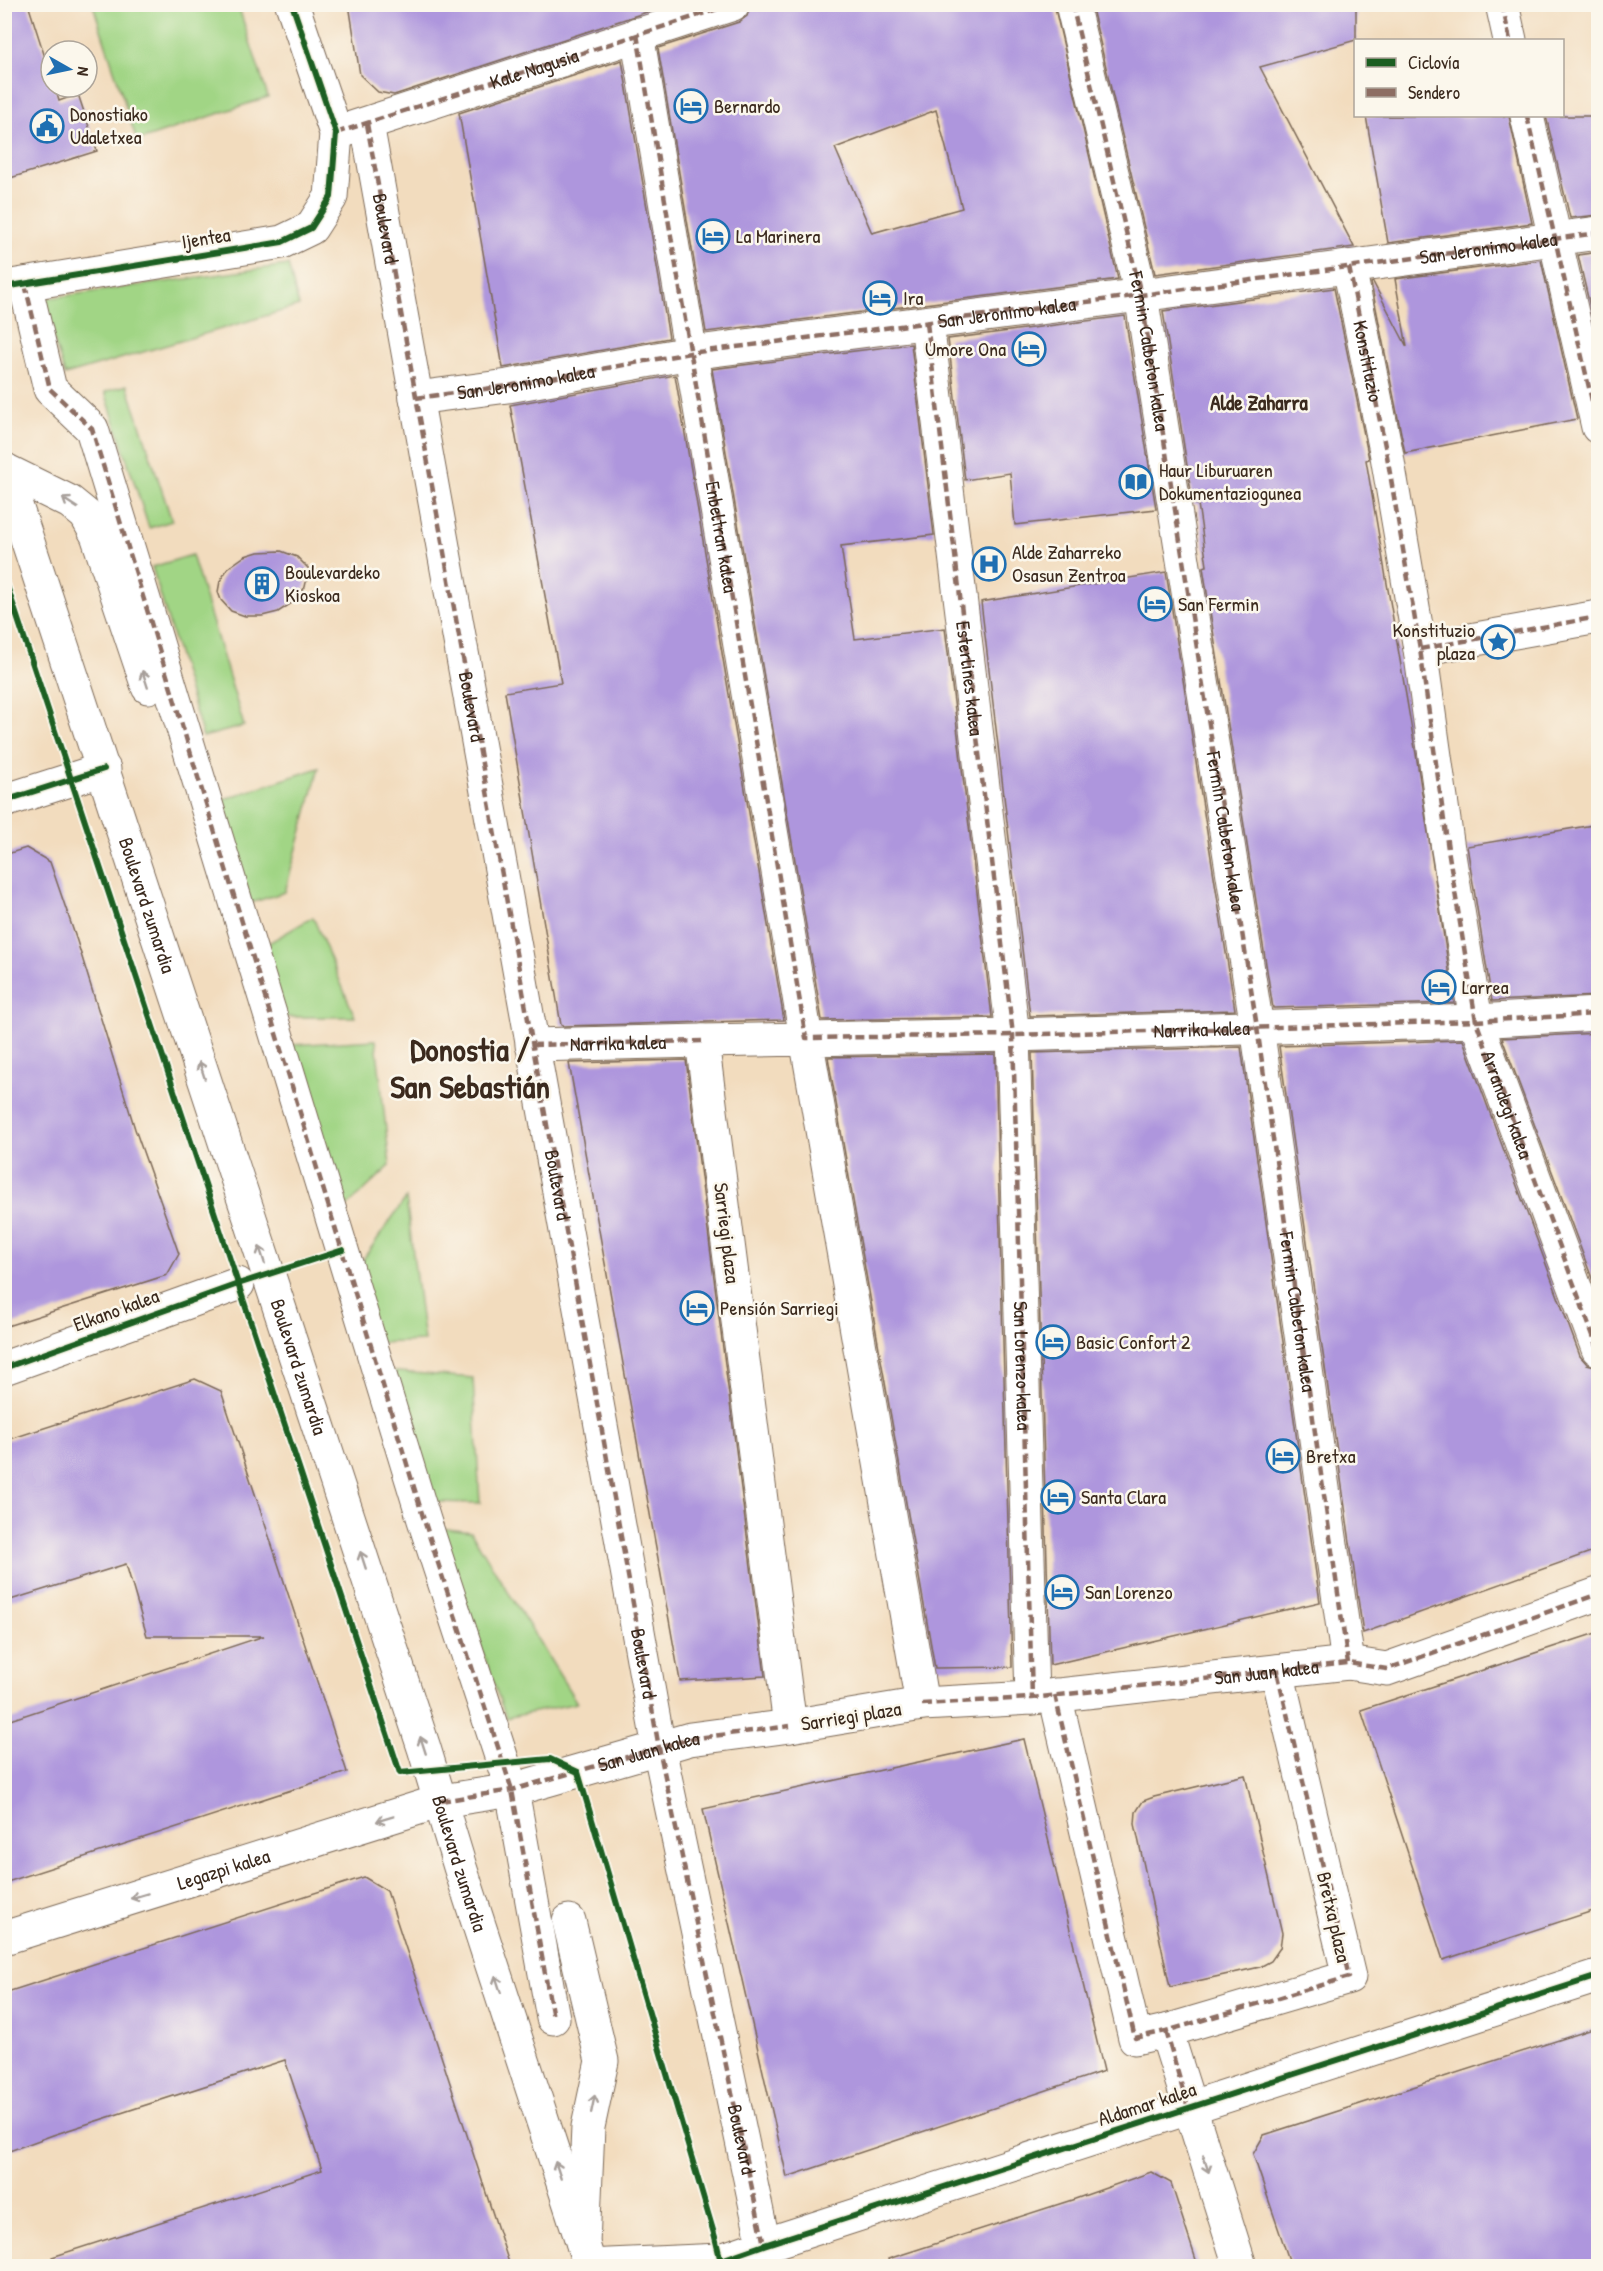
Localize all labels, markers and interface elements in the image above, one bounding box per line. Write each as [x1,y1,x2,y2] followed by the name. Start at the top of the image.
[39,39,99,99] north arrow
[1354,39,1564,117] legend
[486,41,582,95] street label: Kale Nagusia
[1408,50,1459,75] text: Ciclovía
[72,65,95,78] text: N
[1408,80,1460,105] text: Sendero
[673,88,709,124] hotel icon: Bernardo
[714,92,780,119] place label: Bernardo
[70,100,148,150] place label: Donostiako Udaletxea
[29,108,65,144] public building icon: Donostiako Udaletxea
[367,191,406,266] street label: Boulevard
[695,218,731,254] hotel icon: La Marinera
[180,220,232,255] street label: Ijentea
[736,222,820,249] place label: La Marinera
[1418,225,1559,270] street label: San Jeronimo kalea
[1123,268,1176,433] street label: Fermin Calbeton kalea
[862,280,898,316] hotel icon: Ira
[903,284,923,311] place label: Ira
[936,290,1077,334] street label: San Jeronimo kalea
[1347,318,1390,404] street label: Konstituzio
[1011,331,1047,367] hotel icon: Umore Ona
[925,335,1006,362] place label: Umore Ona
[455,357,597,406] street label: San Jeronimo kalea
[1210,388,1309,417] district label: Alde Zaharra
[1159,456,1301,506] place label: Haur Liburuaren Dokumentaziogunea
[1118,464,1154,500] library icon: Haur Liburuaren Dokumentaziogunea
[699,479,745,595] street label: Enbeltran kalea
[62,497,78,509] one-way arrow
[1012,538,1126,588] place label: Alde Zaharreko Osasun Zentroa
[971,546,1007,582] hospital icon: Alde Zaharreko Osasun Zentroa
[285,558,380,608] place label: Boulevardeko Kioskoa
[244,566,280,602] building icon: Boulevardeko Kioskoa
[1137,586,1173,622] hotel icon: San Fermin
[1178,590,1259,617] place label: San Fermin
[1392,616,1475,666] place label: Konstituzio plaza
[950,619,991,737] street label: Esterlines kalea
[1480,624,1516,660] place icon: Konstituzio plaza
[453,669,492,744] street label: Boulevard
[139,670,150,689] one-way arrow
[1200,748,1252,913] street label: Fermin Calbeton kalea
[113,834,183,976] street label: Boulevard zumardia
[1421,969,1457,1005] hotel icon: Larrea
[1462,973,1509,1000] place label: Larrea
[1153,1014,1251,1044] street label: Narrika kalea
[390,1028,550,1108] district label: Donostia / San Sebastián
[569,1028,667,1057] street label: Narrika kalea
[1475,1047,1540,1162] street label: Arrandegi kalea
[195,1061,206,1080] one-way arrow
[539,1148,578,1222] street label: Boulevard
[708,1181,747,1285] street label: Sarriegi plaza
[1273,1229,1323,1394] street label: Fermin Calbeton kalea
[256,1246,267,1265] one-way arrow
[69,1282,163,1337] street label: Elkano kalea
[679,1290,715,1326] hotel icon: Pensión Sarriegi
[720,1294,839,1321] place label: Pensión Sarriegi
[264,1295,334,1438] street label: Boulevard zumardia
[1008,1301,1038,1431] street label: San Lorenzo kalea
[1035,1324,1071,1360] hotel icon: Basic Confort 2
[1076,1328,1191,1355] place label: Basic Confort 2
[1265,1438,1301,1474] hotel icon: Bretxa
[1306,1442,1356,1469] place label: Bretxa
[1040,1479,1076,1515] hotel icon: Santa Clara
[1081,1483,1166,1510] place label: Santa Clara
[356,1551,367,1570] one-way arrow
[1044,1574,1080,1610] hotel icon: San Lorenzo
[1085,1578,1172,1605] place label: San Lorenzo
[625,1626,664,1701] street label: Boulevard
[1213,1652,1320,1691] street label: San Juan kalea
[799,1694,903,1737] street label: Sarriegi plaza
[594,1724,701,1778] street label: San Juan kalea
[417,1736,428,1755] one-way arrow
[426,1792,494,1935] street label: Boulevard zumardia
[376,1814,395,1825] one-way arrow
[174,1841,273,1896] street label: Legazpi kalea
[1311,1869,1358,1965] street label: Bretxa plaza
[130,1891,149,1902] one-way arrow
[492,1975,503,1994] one-way arrow
[1094,2075,1200,2132] street label: Aldamar kalea
[587,2094,599,2113] one-way arrow
[722,2102,763,2177] street label: Boulevard
[1202,2154,1213,2173] one-way arrow
[552,2161,563,2180] one-way arrow

